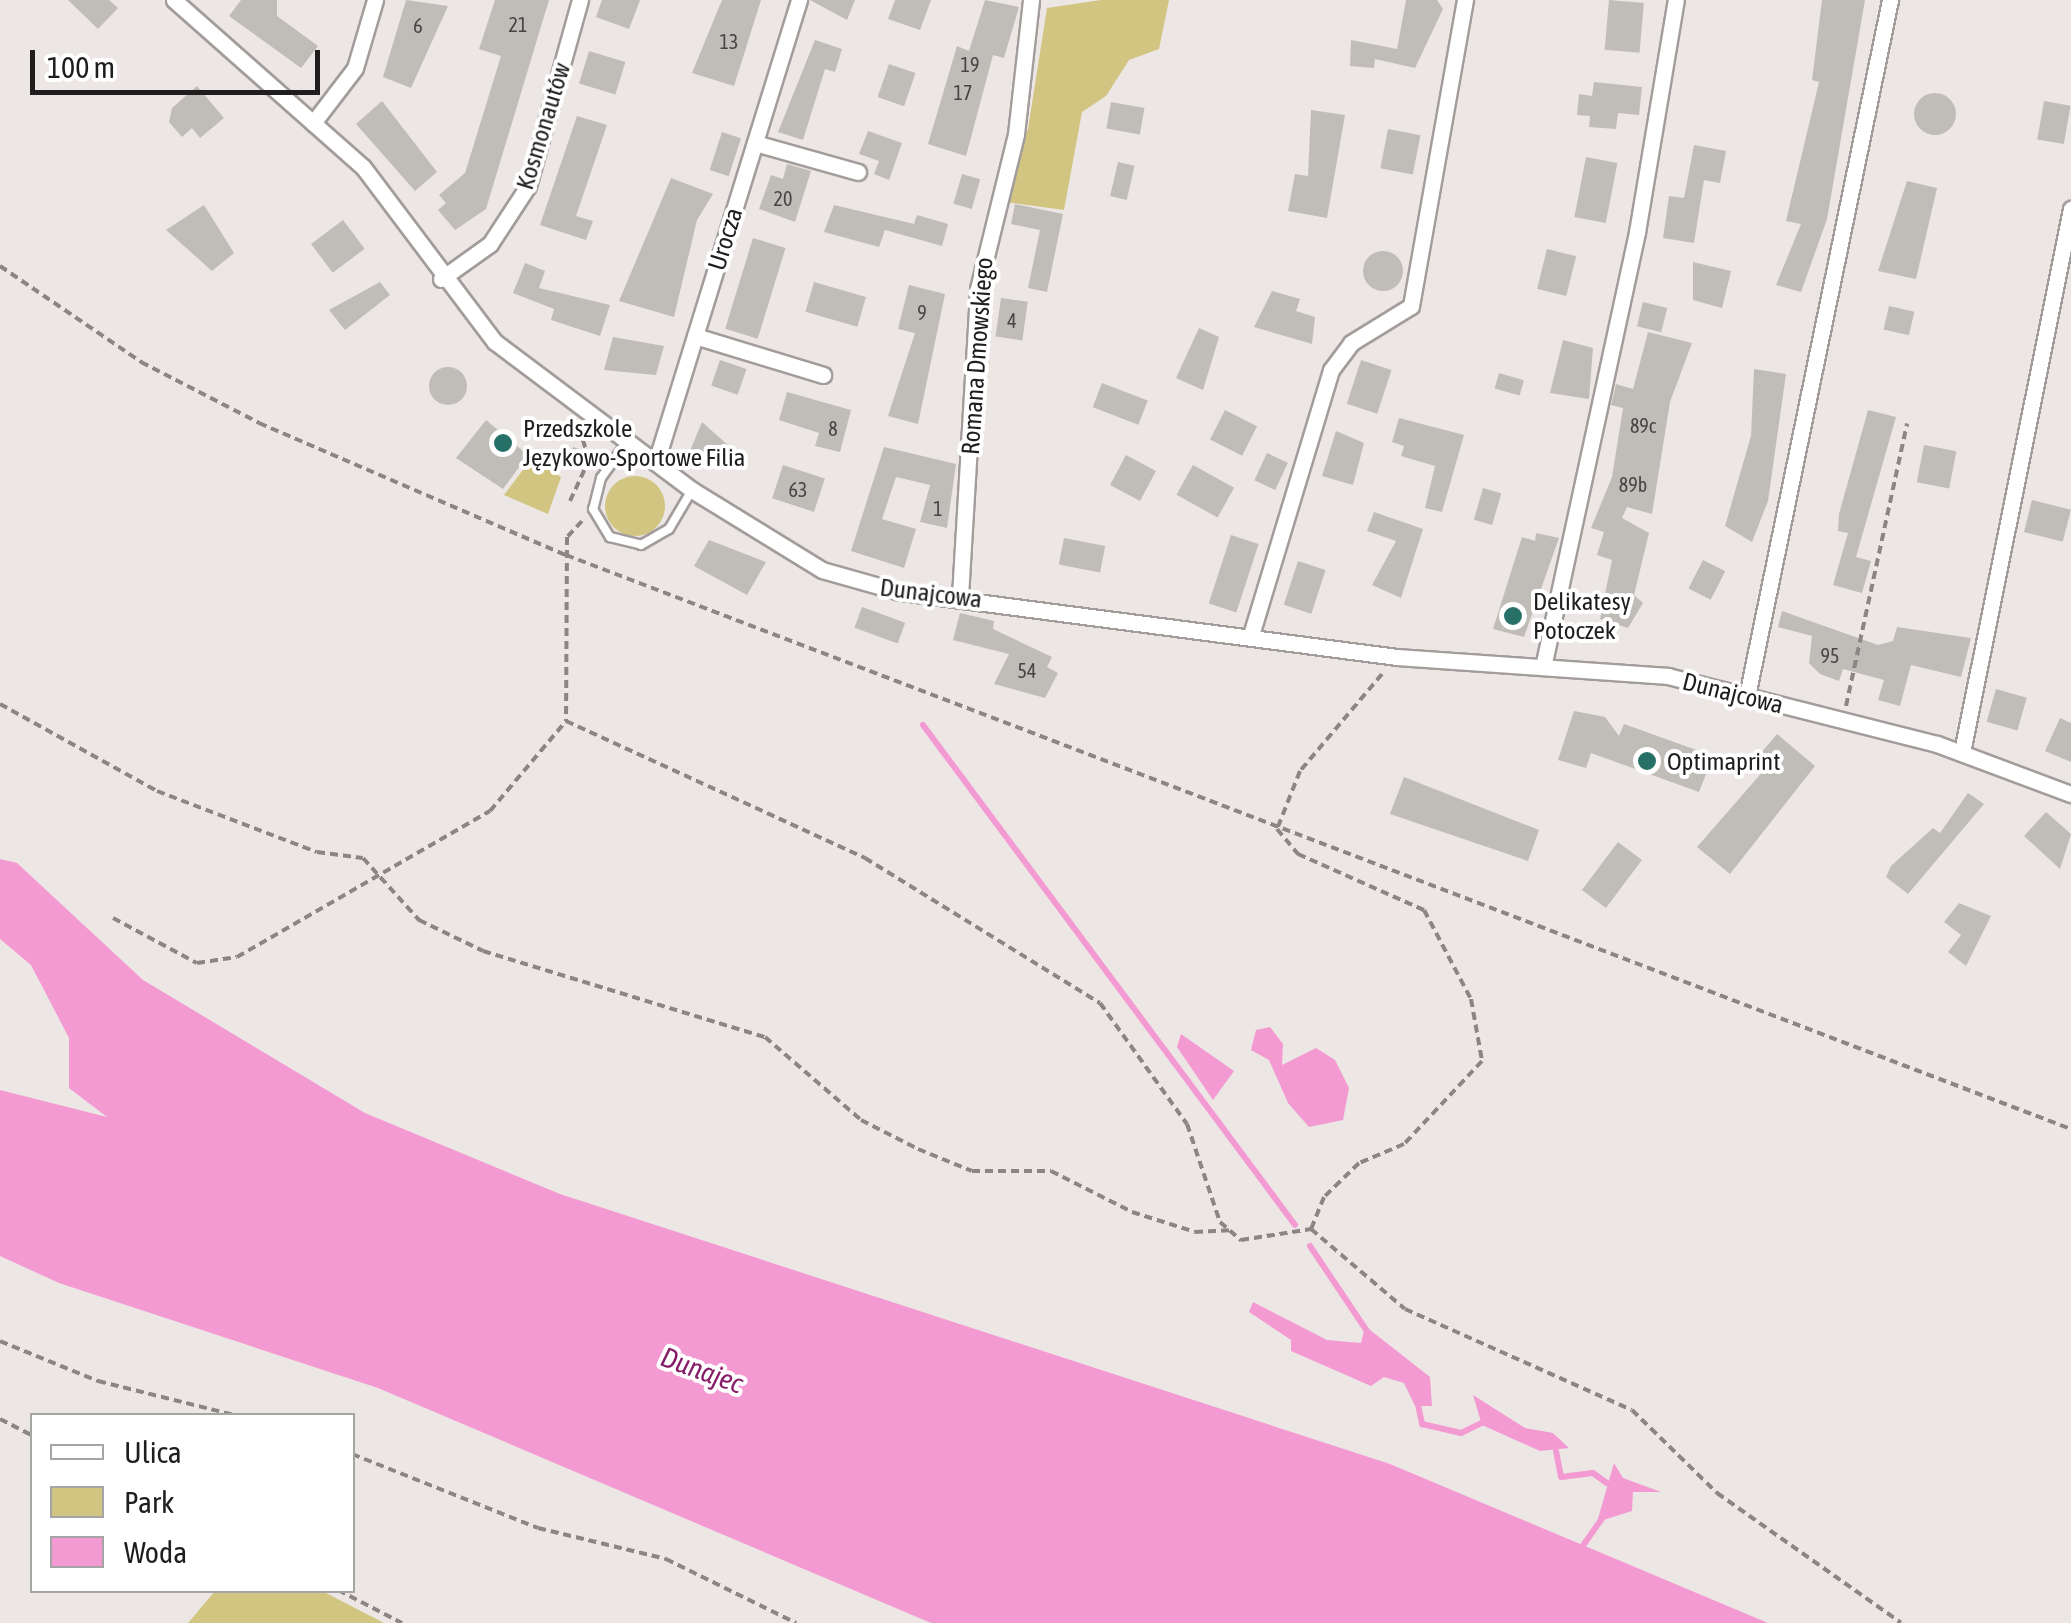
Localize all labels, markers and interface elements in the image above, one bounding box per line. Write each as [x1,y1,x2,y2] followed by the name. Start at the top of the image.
[509,12,527,36] house number: 21
[413,13,423,37] house number: 6
[720,29,738,53] house number: 13
[35,30,325,92] scale bar
[47,50,115,84] text: 100 m
[961,52,979,76] house number: 19
[509,59,577,193] street label: Kosmonautów
[954,80,972,104] house number: 17
[774,186,792,210] house number: 20
[701,204,749,274] street label: Urocza
[955,256,999,456] street label: Romana Dmowskiego
[917,300,927,324] house number: 9
[1007,308,1017,332] house number: 4
[1630,413,1656,437] house number: 89c
[523,414,745,473] place label: Przedszkole Językowo-Sportowe Filia
[828,416,838,440] house number: 8
[492,432,514,454] marker: Przedszkole Językowo-Sportowe Filia
[1619,472,1647,496] house number: 89b
[789,477,807,501] house number: 63
[933,496,943,520] house number: 1
[878,572,984,614] street label: Dunajcowa
[1533,587,1631,646] place label: Delikatesy Potoczek
[1502,605,1524,627] marker: Delikatesy Potoczek
[1821,643,1839,667] house number: 95
[1018,658,1036,682] house number: 54
[1680,666,1786,720] street label: Dunajcowa
[1667,746,1780,776] place label: Optimaprint
[1636,750,1658,772] marker: Optimaprint
[656,1340,748,1400] water label: Dunajec
[30,1413,355,1593] legend
[124,1435,182,1469] text: Ulica
[124,1485,174,1519] text: Park
[124,1535,187,1569] text: Woda

